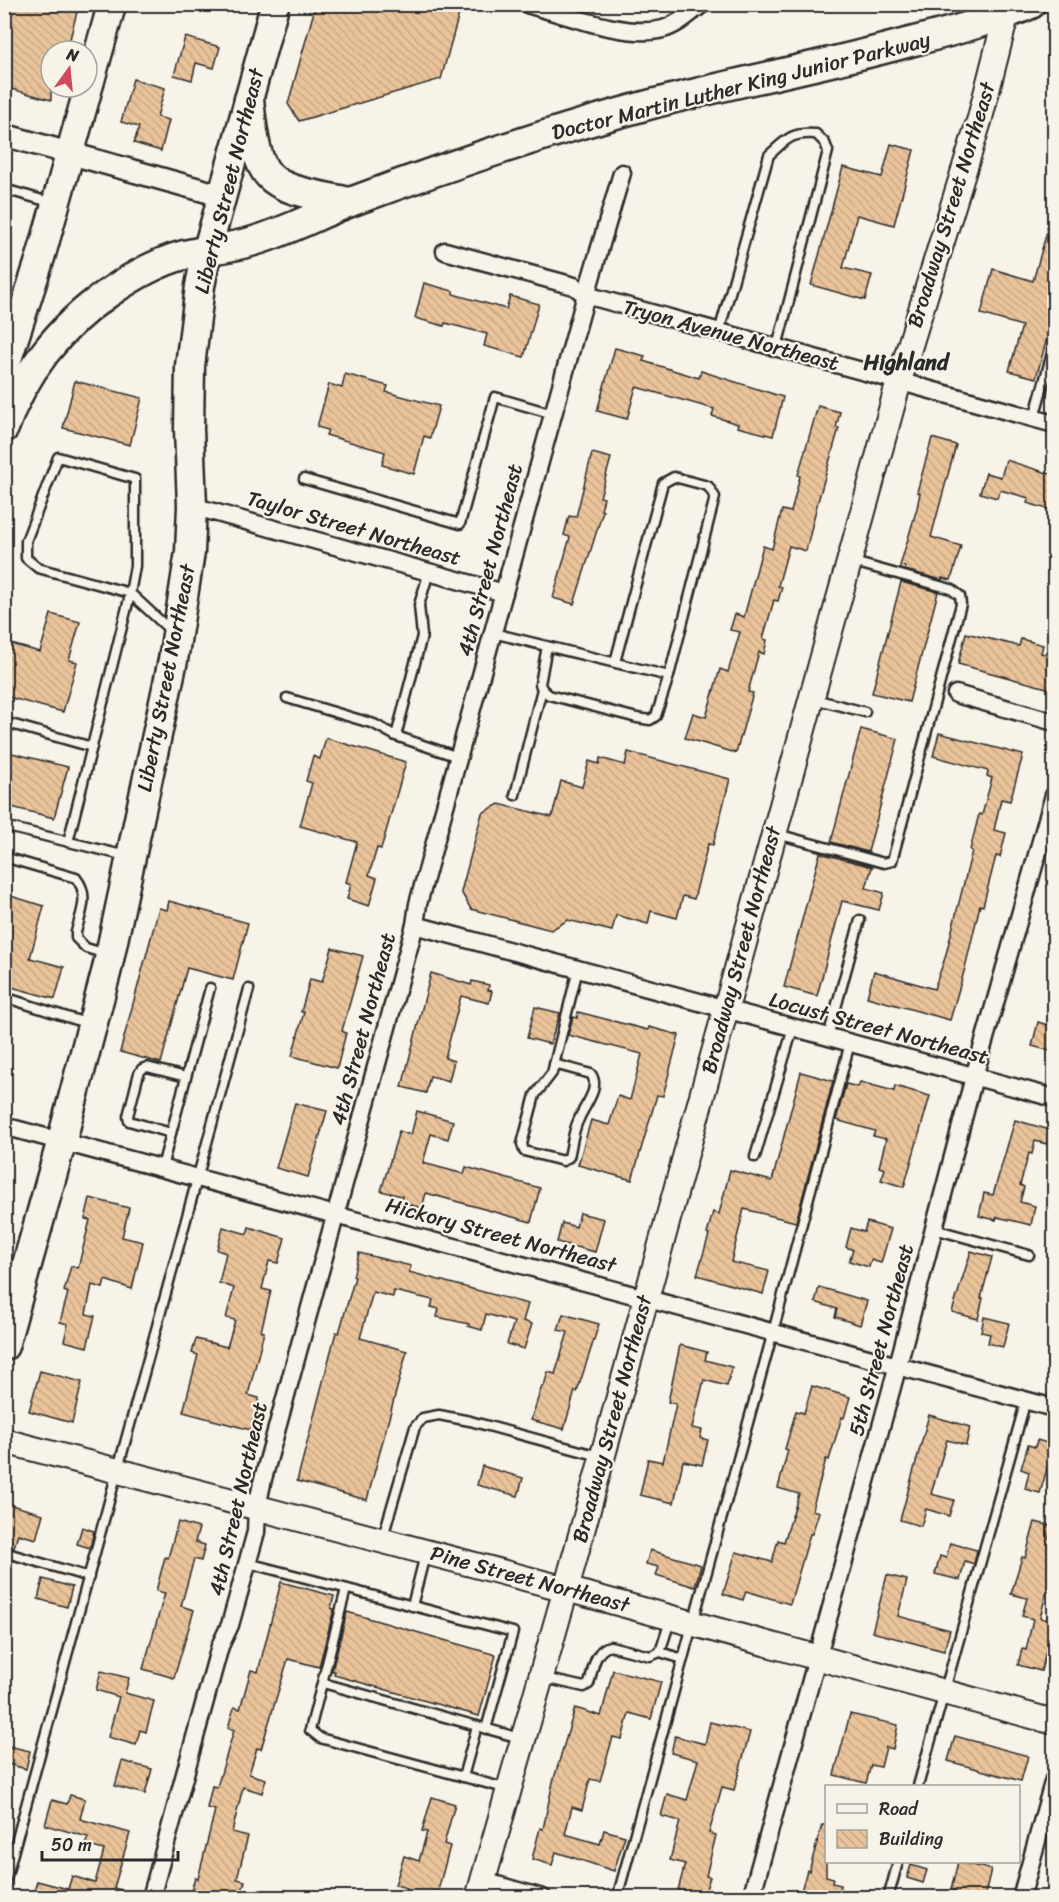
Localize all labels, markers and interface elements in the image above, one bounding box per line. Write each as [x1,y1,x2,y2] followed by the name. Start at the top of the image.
[548,20,934,151] street label: Doctor Martin Luther King Junior Parkway
[39,39,99,99] north arrow
[63,39,83,71] text: N
[183,63,276,298] street label: Liberty Street Northeast
[896,76,1007,333] street label: Broadway Street Northeast
[619,288,843,382] street label: Tryon Avenue Northeast
[862,343,951,382] district label: Highland
[446,459,534,661] street label: 4th Street Northeast
[242,479,466,577] street label: Taylor Street Northeast
[125,560,207,795] street label: Liberty Street Northeast
[690,820,793,1078] street label: Broadway Street Northeast
[319,928,407,1130] street label: 4th Street Northeast
[765,980,993,1076] street label: Locust Street Northeast
[381,1186,622,1284] street label: Hickory Street Northeast
[837,1240,925,1440] street label: 5th Street Northeast
[561,1289,664,1547] street label: Broadway Street Northeast
[197,1398,279,1600] street label: 4th Street Northeast
[426,1534,635,1624] street label: Pine Street Northeast
[825,1785,1020,1863] legend
[879,1793,919,1825] text: Road
[879,1823,943,1855] text: Building
[42,1824,178,1862] scale bar
[51,1829,92,1861] text: 50 m

